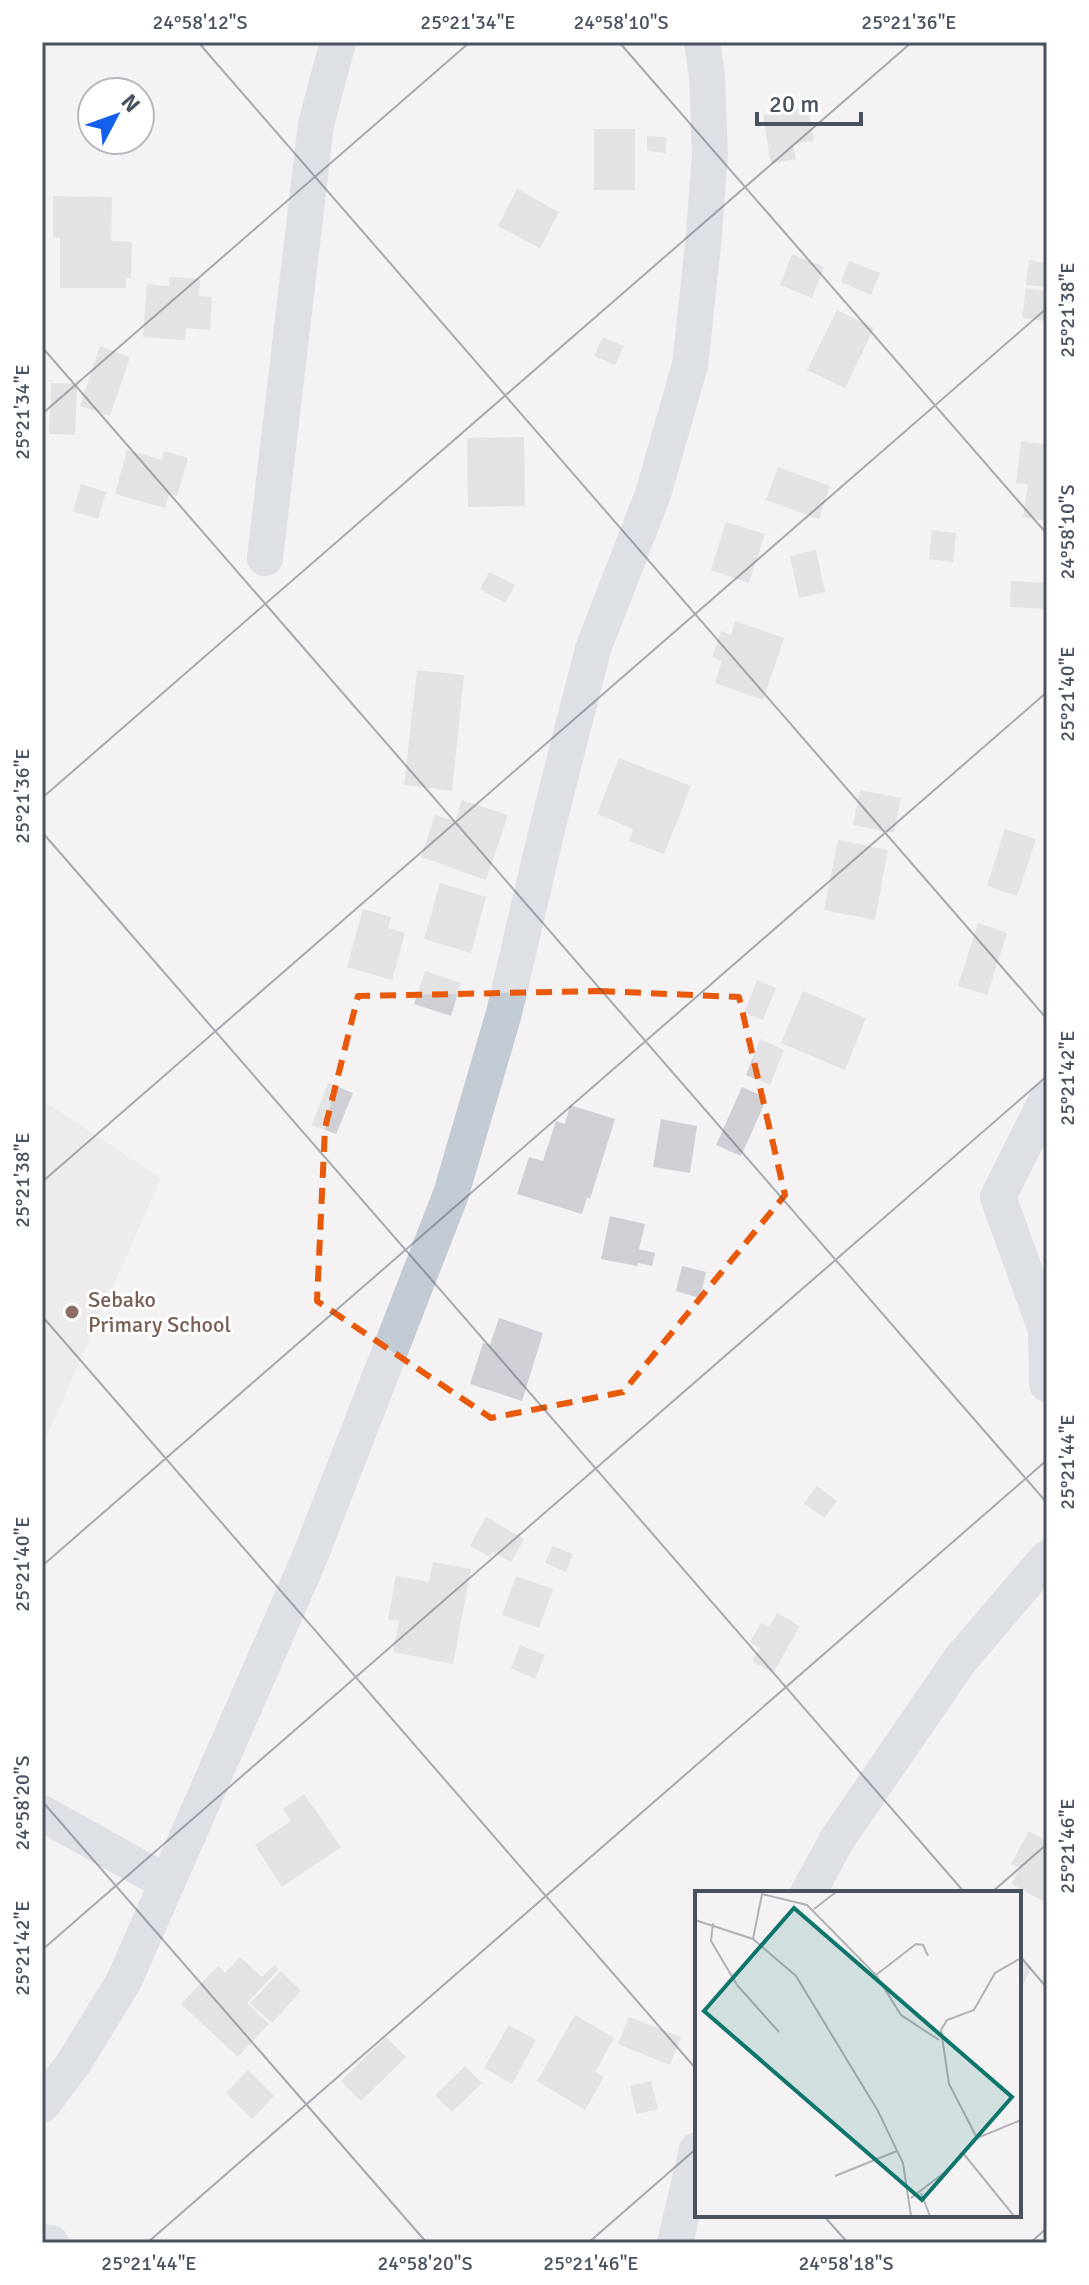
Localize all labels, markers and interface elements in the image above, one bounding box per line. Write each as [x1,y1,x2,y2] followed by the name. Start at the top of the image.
[152,10,248,35] text: 24°58'12"S
[420,10,516,35] text: 25°21'34"E
[573,10,669,35] text: 24°58'10"S
[861,10,957,35] text: 25°21'36"E
[76,76,156,156] north arrow
[757,76,861,126] scale bar
[116,89,146,118] text: N
[769,89,819,119] text: 20 m
[1055,262,1080,358] text: 25°21'38"E
[10,364,35,460] text: 25°21'34"E
[1055,484,1080,580] text: 24°58'10"S
[1055,646,1080,742] text: 25°21'40"E
[10,748,35,844] text: 25°21'36"E
[1055,1030,1080,1126] text: 25°21'42"E
[10,1132,35,1228] text: 25°21'38"E
[88,1286,231,1338] place label: Sebako Primary School
[63,1303,81,1321] marker: Sebako Primary School
[1055,1414,1080,1510] text: 25°21'44"E
[10,1516,35,1612] text: 25°21'40"E
[10,1755,35,1851] text: 24°58'20"S
[1055,1798,1080,1894] text: 25°21'46"E
[695,1891,1021,2217] inset map
[10,1900,35,1996] text: 25°21'42"E
[101,2251,197,2276] text: 25°21'44"E
[377,2251,473,2276] text: 24°58'20"S
[543,2251,639,2276] text: 25°21'46"E
[798,2251,894,2276] text: 24°58'18"S

